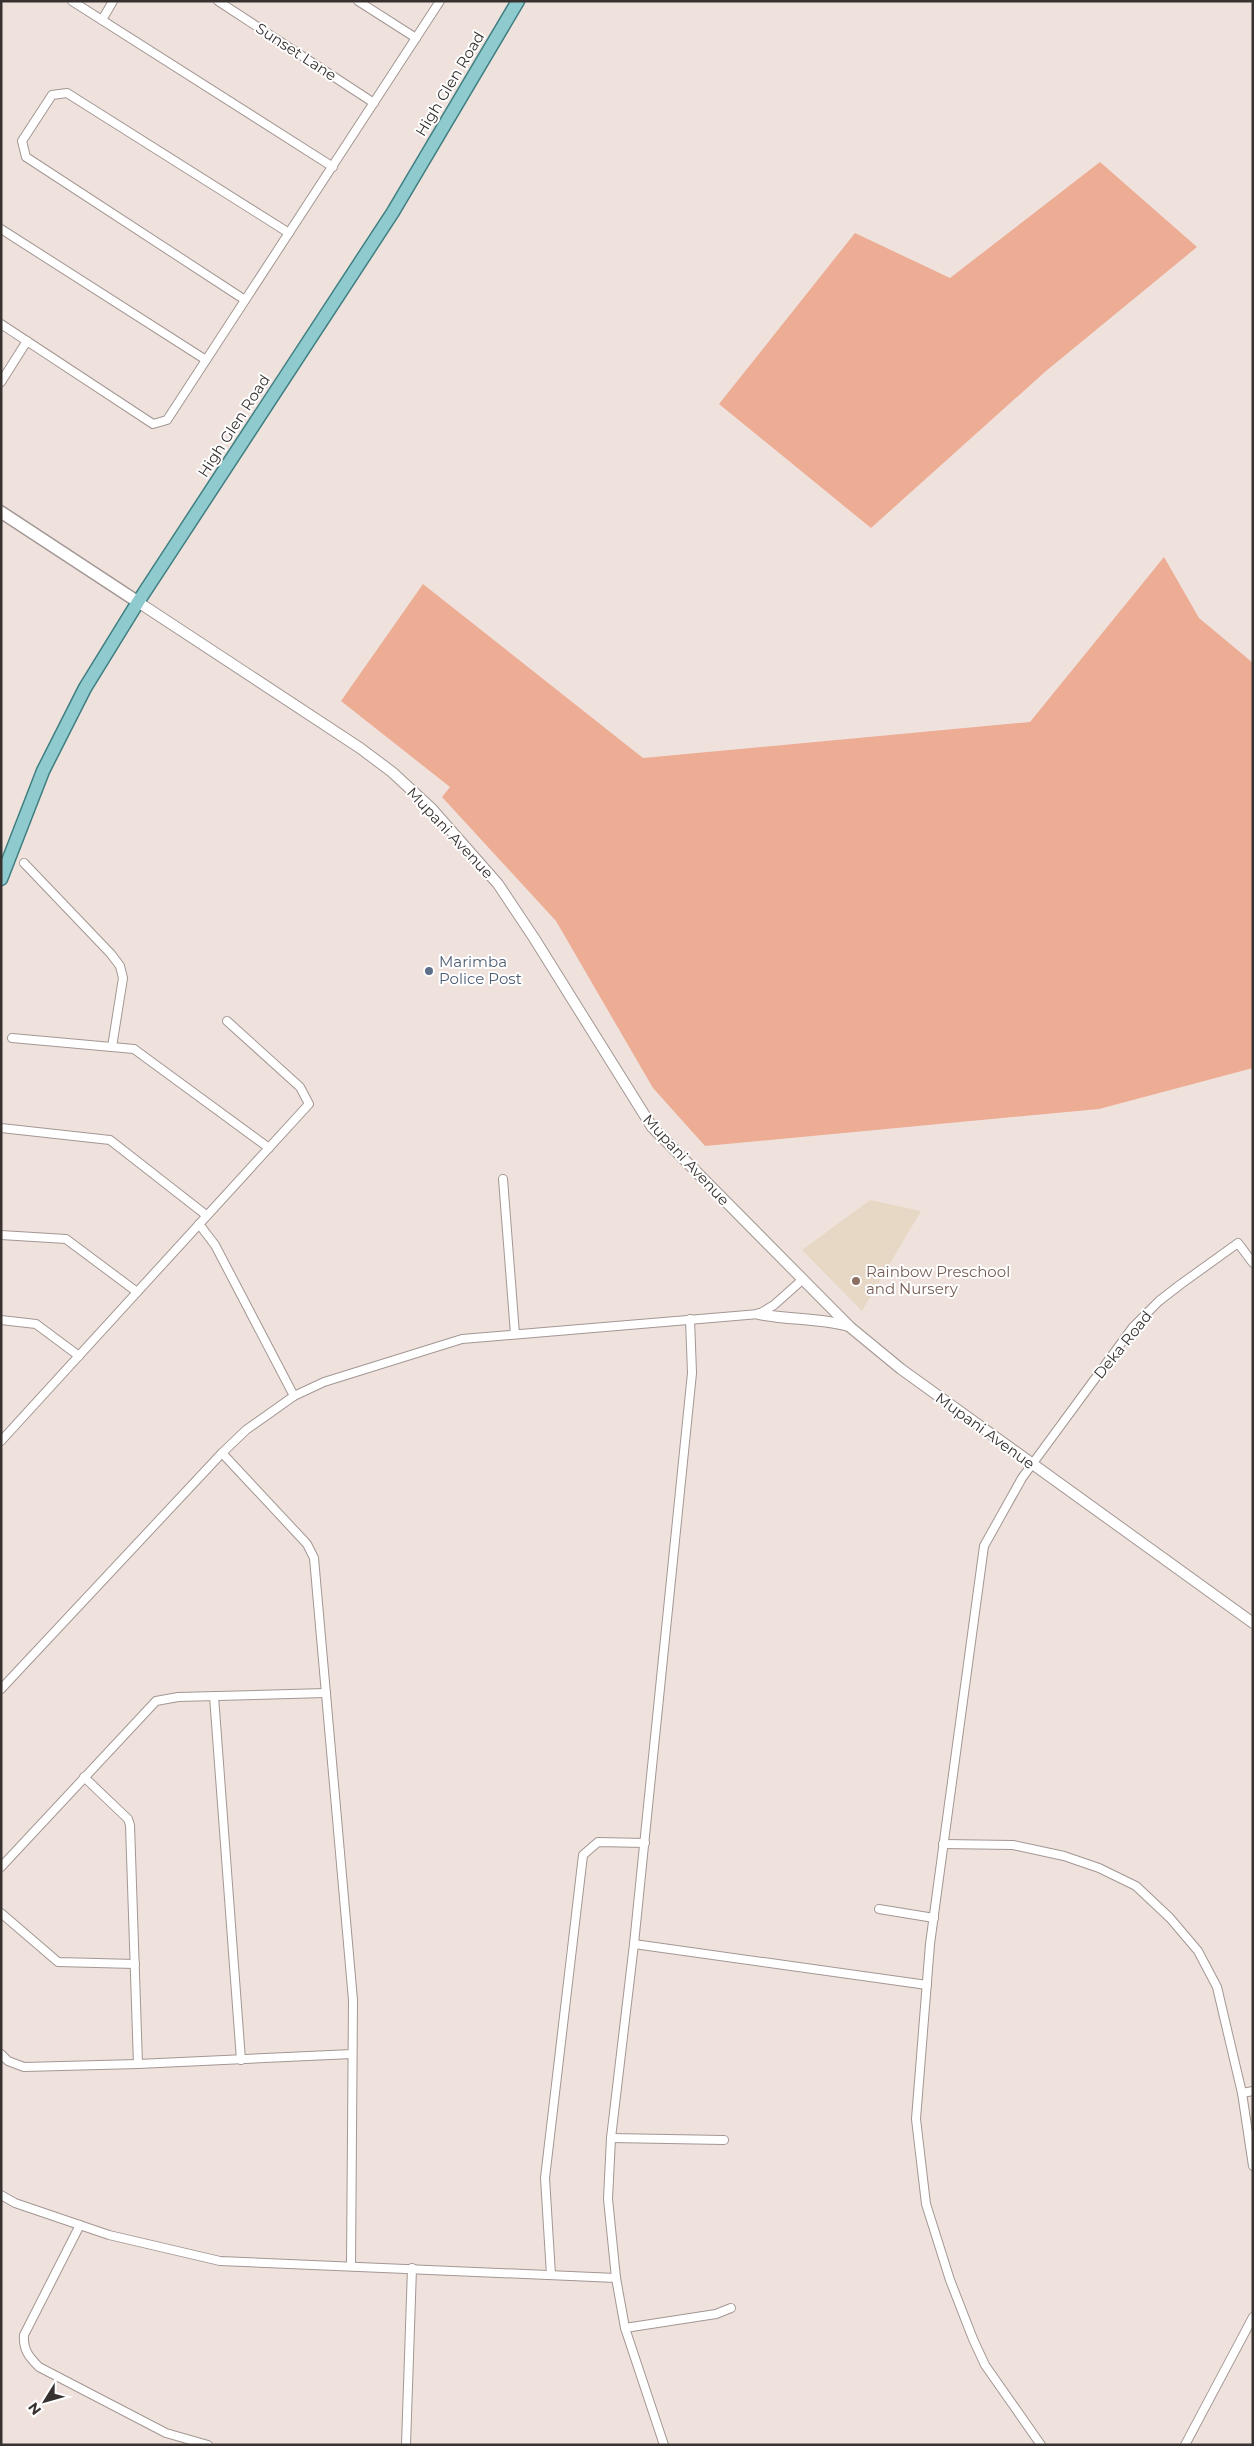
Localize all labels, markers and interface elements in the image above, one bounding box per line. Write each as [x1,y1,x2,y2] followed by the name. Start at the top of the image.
[252,18,340,85] street label: Sunset Lane
[411,28,488,139] street label: High Glen Road
[193,371,274,481] street label: High Glen Road
[403,783,498,882] street label: Mupani Avenue
[439,952,522,988] place label: Marimba Police Post
[423,965,435,977] marker: Marimba Police Post
[639,1110,734,1209] street label: Mupani Avenue
[866,1262,1010,1298] place label: Rainbow Preschool and Nursery
[850,1275,862,1287] marker: Rainbow Preschool and Nursery
[1089,1307,1156,1383] street label: Deka Road
[932,1388,1039,1473] street label: Mupani Avenue
[20,2376,70,2426] north arrow
[24,2399,45,2419] text: N

